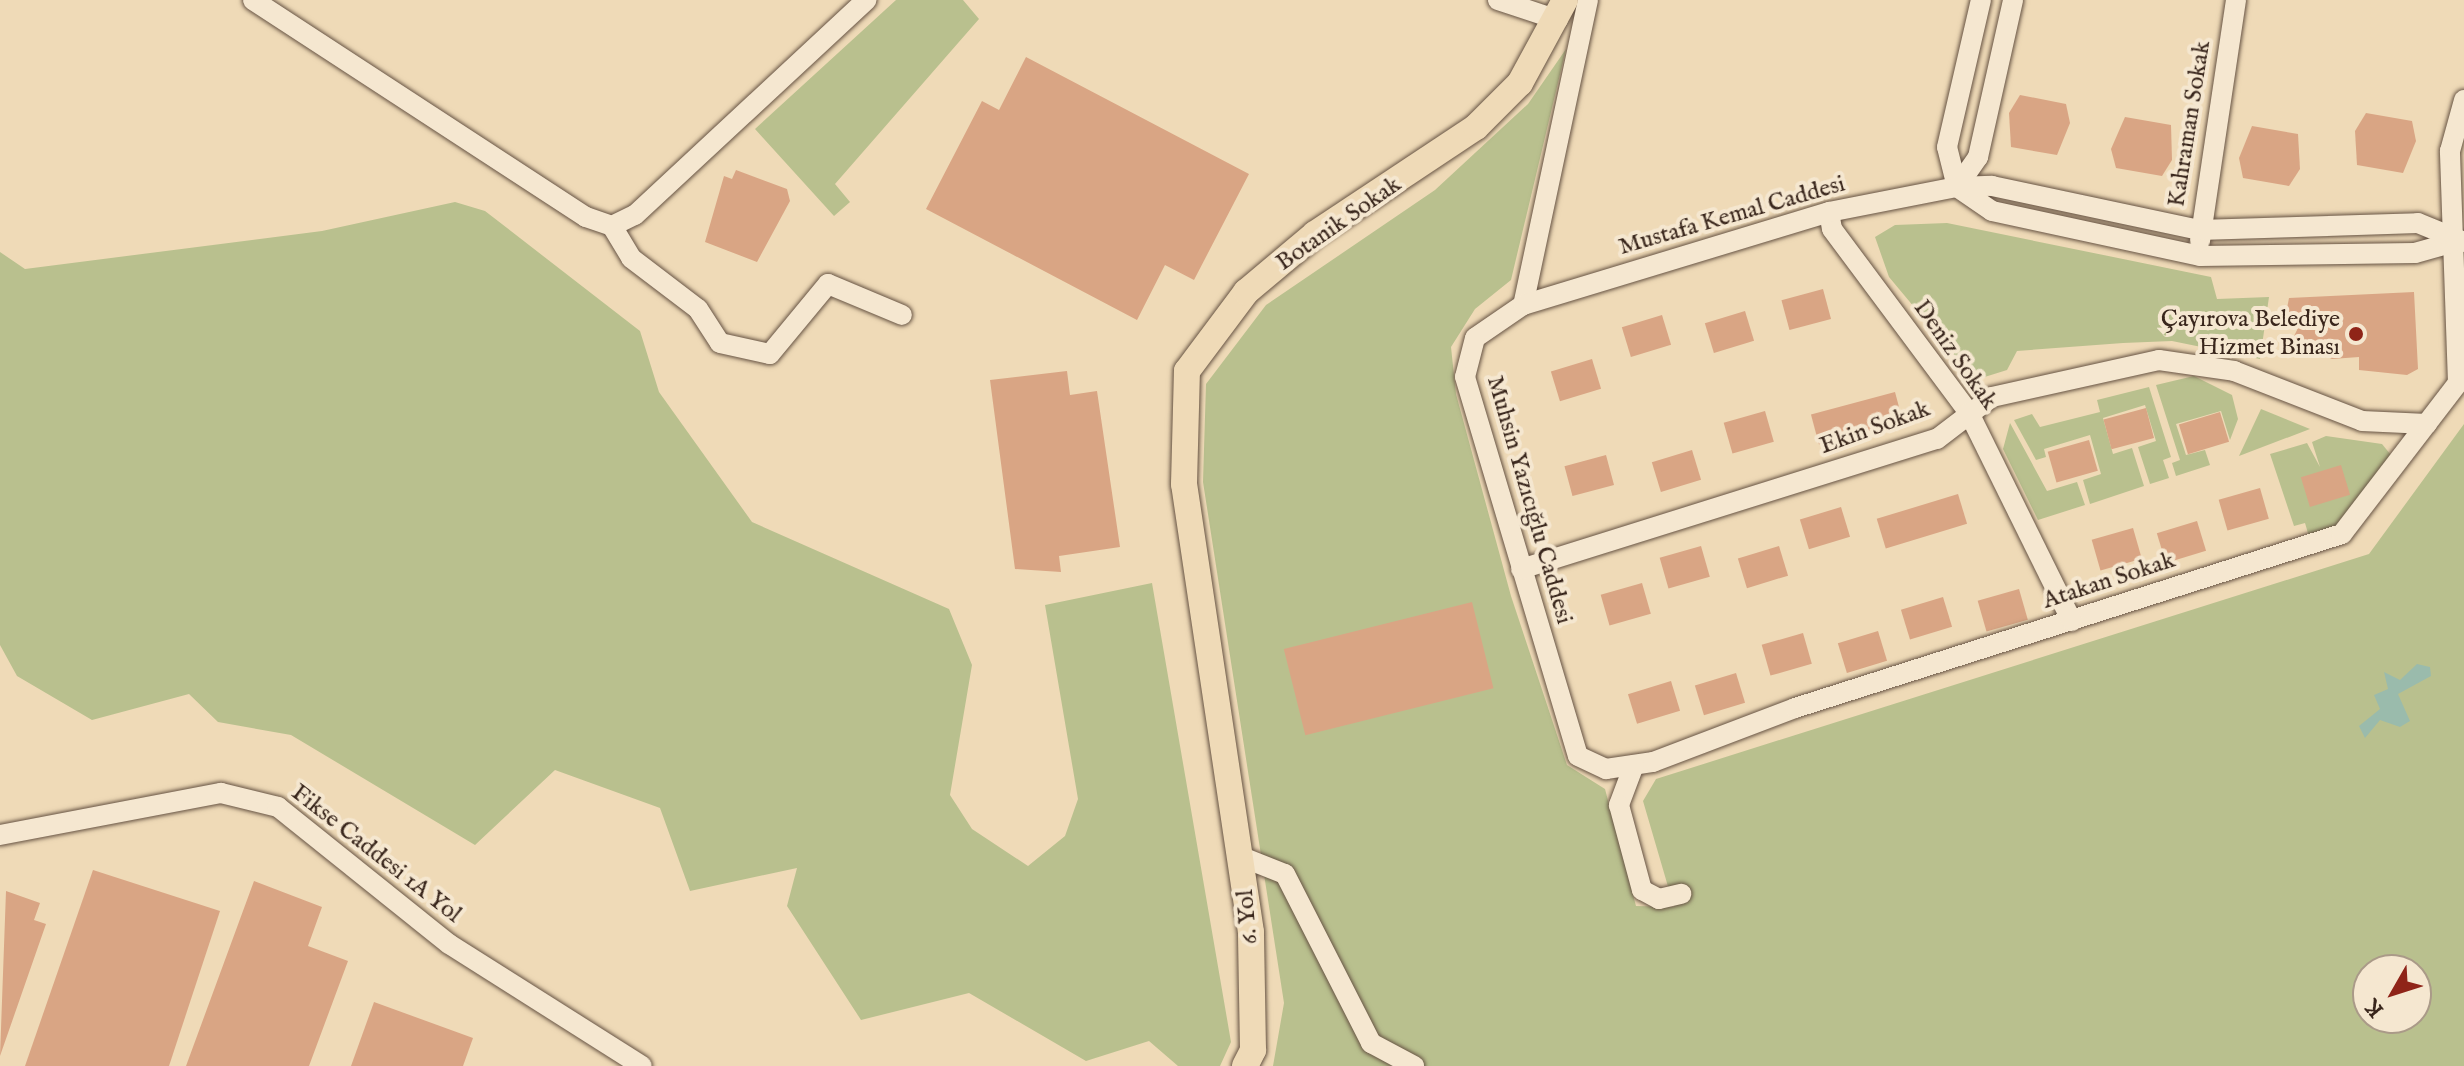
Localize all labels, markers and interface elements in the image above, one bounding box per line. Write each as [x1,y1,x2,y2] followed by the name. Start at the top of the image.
[2163,39,2217,209] street label: Kahraman Sokak
[1271,170,1407,278] street label: Botanik Sokak
[1615,170,1849,262] street label: Mustafa Kemal Caddesi
[1907,295,2003,415] street label: Deniz Sokak
[2161,306,2340,362] place label: Çayırova Belediye Hizmet Binası
[2347,325,2365,343] marker: Çayırova Belediye Hizmet Binası
[1480,373,1578,627] street label: Muhsin Yazıcığlu Caddesi
[1816,395,1934,461] street label: Ekin Sokak
[2039,546,2179,616] street label: Atakan Sokak
[285,779,467,929] street label: Fikse Caddesi 1A Yol
[1231,888,1265,946] street label: 6. Yol
[2352,954,2432,1034] north arrow
[2359,993,2391,1023] text: K

